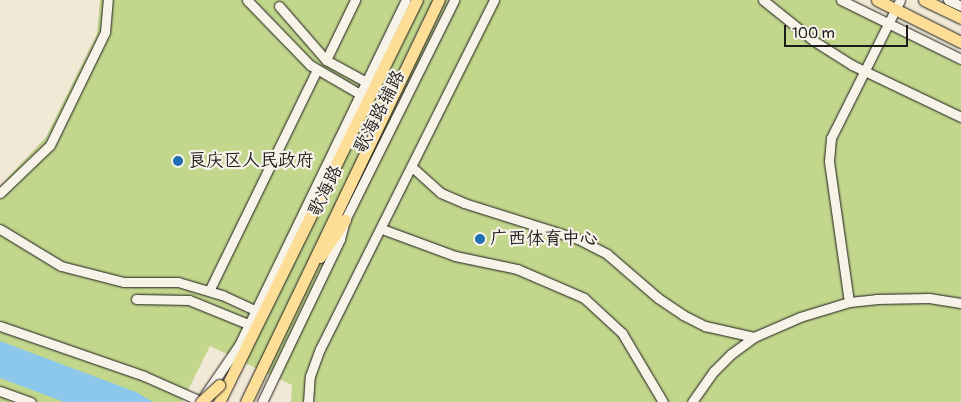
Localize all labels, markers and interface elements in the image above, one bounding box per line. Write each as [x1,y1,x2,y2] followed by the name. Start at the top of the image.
[786,15,910,47] scale bar
[792,24,835,43] text: 100 m
[350,67,410,157] street label: 歌海路辅路
[188,150,314,172] place label: 良庆区人民政府
[172,155,184,167] marker: 良庆区人民政府
[304,162,348,220] street label: 歌海路
[490,228,598,250] place label: 广西体育中心
[474,233,486,245] marker: 广西体育中心

